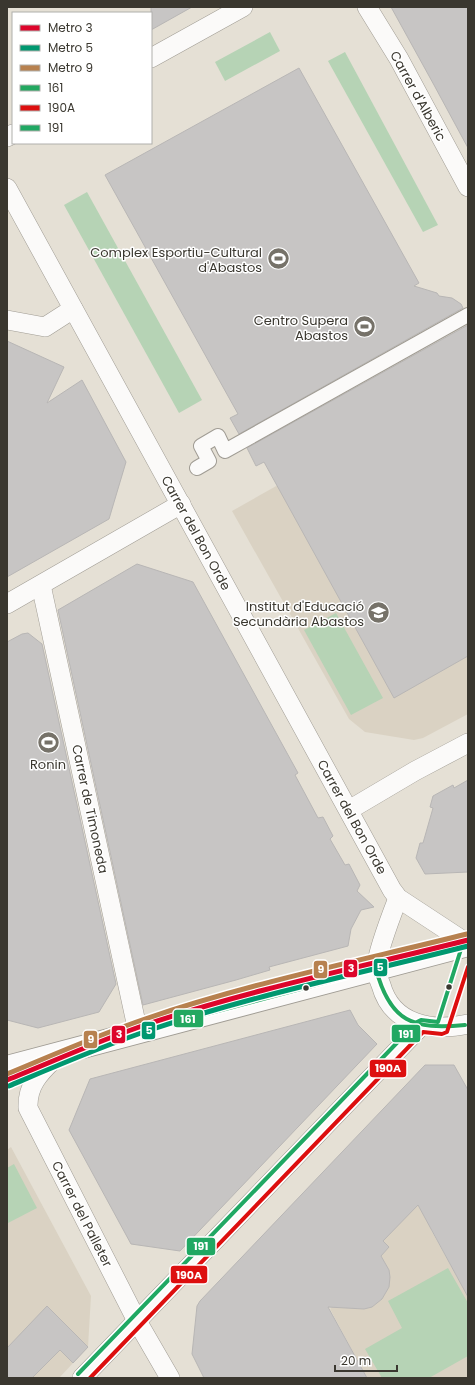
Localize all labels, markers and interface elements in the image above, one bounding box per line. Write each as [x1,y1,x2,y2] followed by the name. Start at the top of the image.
[12,12,152,144] legend
[48,19,93,36] text: Metro 3
[48,39,93,56] text: Metro 5
[385,47,451,145] street label: Carrer d'Alberic
[48,59,93,76] text: Metro 9
[48,79,63,96] text: 161
[48,99,75,116] text: 190A
[48,119,63,136] text: 191
[90,243,262,277] place label: Complex Esportiu-Cultural d'Abastos
[265,246,291,272] sports icon: Complex Esportiu-Cultural d'Abastos
[254,311,348,345] place label: Centro Supera Abastos
[351,314,377,340] sports icon: Centro Supera Abastos
[157,472,235,594] street label: Carrer del Bon Orde
[233,597,364,631] place label: Institut d'Educació Secundària Abastos
[366,600,392,626] school or university icon: Institut d'Educació Secundària Abastos
[35,729,61,755] sports icon: Ronin
[67,743,113,875] street label: Carrer de Timoneda
[30,755,66,774] place label: Ronin
[313,756,391,878] street label: Carrer del Bon Orde
[373,958,388,977] line badge: 5
[343,959,358,978] line badge: 3
[376,959,384,975] text: 5
[313,960,328,979] line badge: 9
[348,960,355,976] text: 3
[318,961,325,977] text: 9
[444,982,454,992] unlabelled marker
[301,983,311,993] unlabelled marker
[173,1009,204,1028] line badge: 161
[180,1011,196,1027] text: 161
[141,1021,156,1040] line badge: 5
[145,1022,153,1038] text: 5
[391,1024,421,1043] line badge: 191
[111,1025,126,1044] line badge: 3
[116,1026,123,1042] text: 3
[398,1026,414,1042] text: 191
[83,1030,98,1049] line badge: 9
[88,1031,95,1047] text: 9
[369,1059,407,1078] line badge: 190A
[375,1060,401,1076] text: 190A
[47,1158,117,1270] street label: Carrer del Palleter
[186,1237,216,1256] line badge: 191
[193,1238,209,1254] text: 191
[170,1265,208,1284] line badge: 190A
[176,1267,202,1283] text: 190A
[335,1347,397,1373] scale bar
[341,1352,371,1369] text: 20 m

